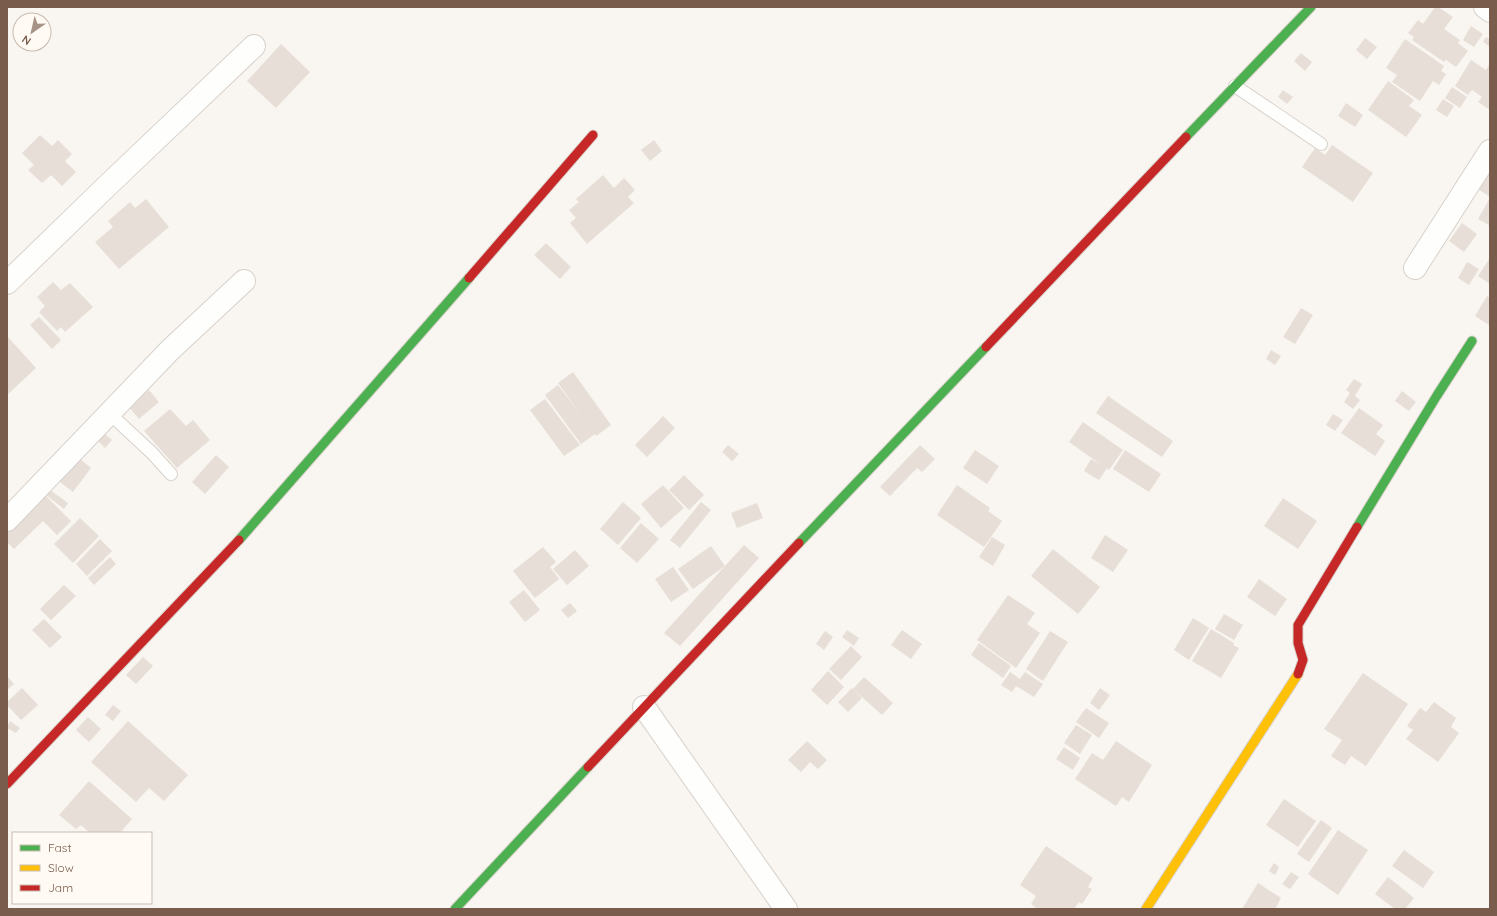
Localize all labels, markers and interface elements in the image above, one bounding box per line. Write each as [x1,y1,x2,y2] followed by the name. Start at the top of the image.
[12,12,52,52] north arrow
[19,32,34,48] text: N
[12,832,152,904] legend
[48,840,72,855] text: Fast
[48,860,74,875] text: Slow
[48,880,73,895] text: Jam

